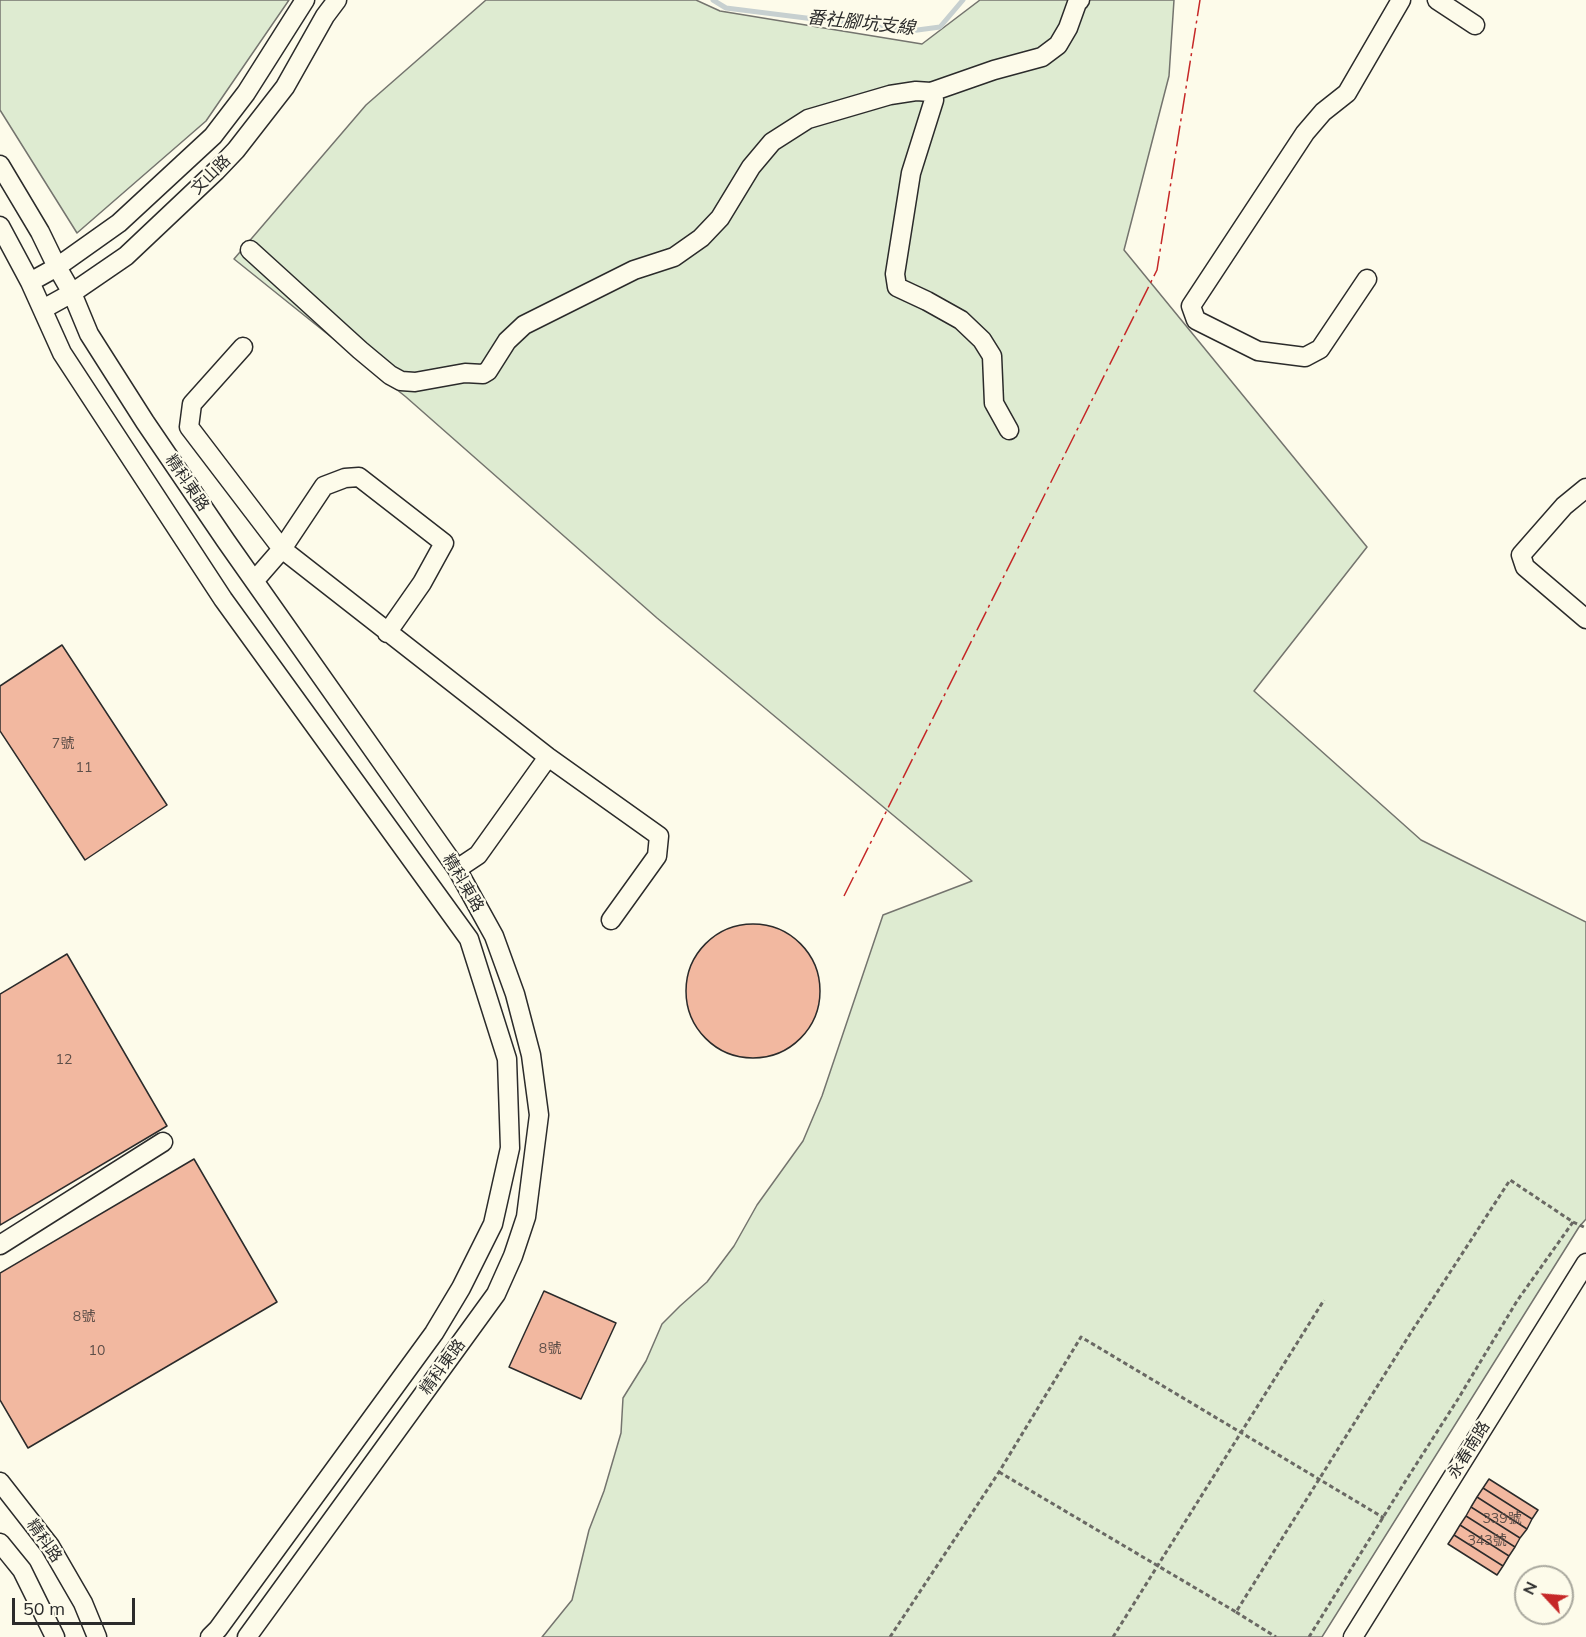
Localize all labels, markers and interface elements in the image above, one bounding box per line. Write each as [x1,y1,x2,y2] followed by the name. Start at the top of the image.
[806,7,916,39] water label: 番社腳坑支線
[187,151,235,199] street label: 文山路
[161,451,213,515] street label: 精科東路
[52,736,74,752] house number: 7號
[76,760,92,776] house number: 11
[438,851,488,915] street label: 精科東路
[56,1052,72,1068] house number: 12
[73,1309,95,1325] house number: 8號
[416,1335,470,1399] street label: 精科東路
[539,1341,561,1357] house number: 8號
[89,1343,105,1359] house number: 10
[1444,1418,1494,1482] street label: 永春南路
[1482,1511,1522,1527] house number: 339號
[22,1516,66,1566] street label: 精科路
[1467,1533,1507,1549] house number: 343號
[1514,1565,1574,1625] north arrow
[1518,1578,1541,1598] text: N
[15,1586,138,1624] scale bar
[23,1597,65,1620] text: 50 m

